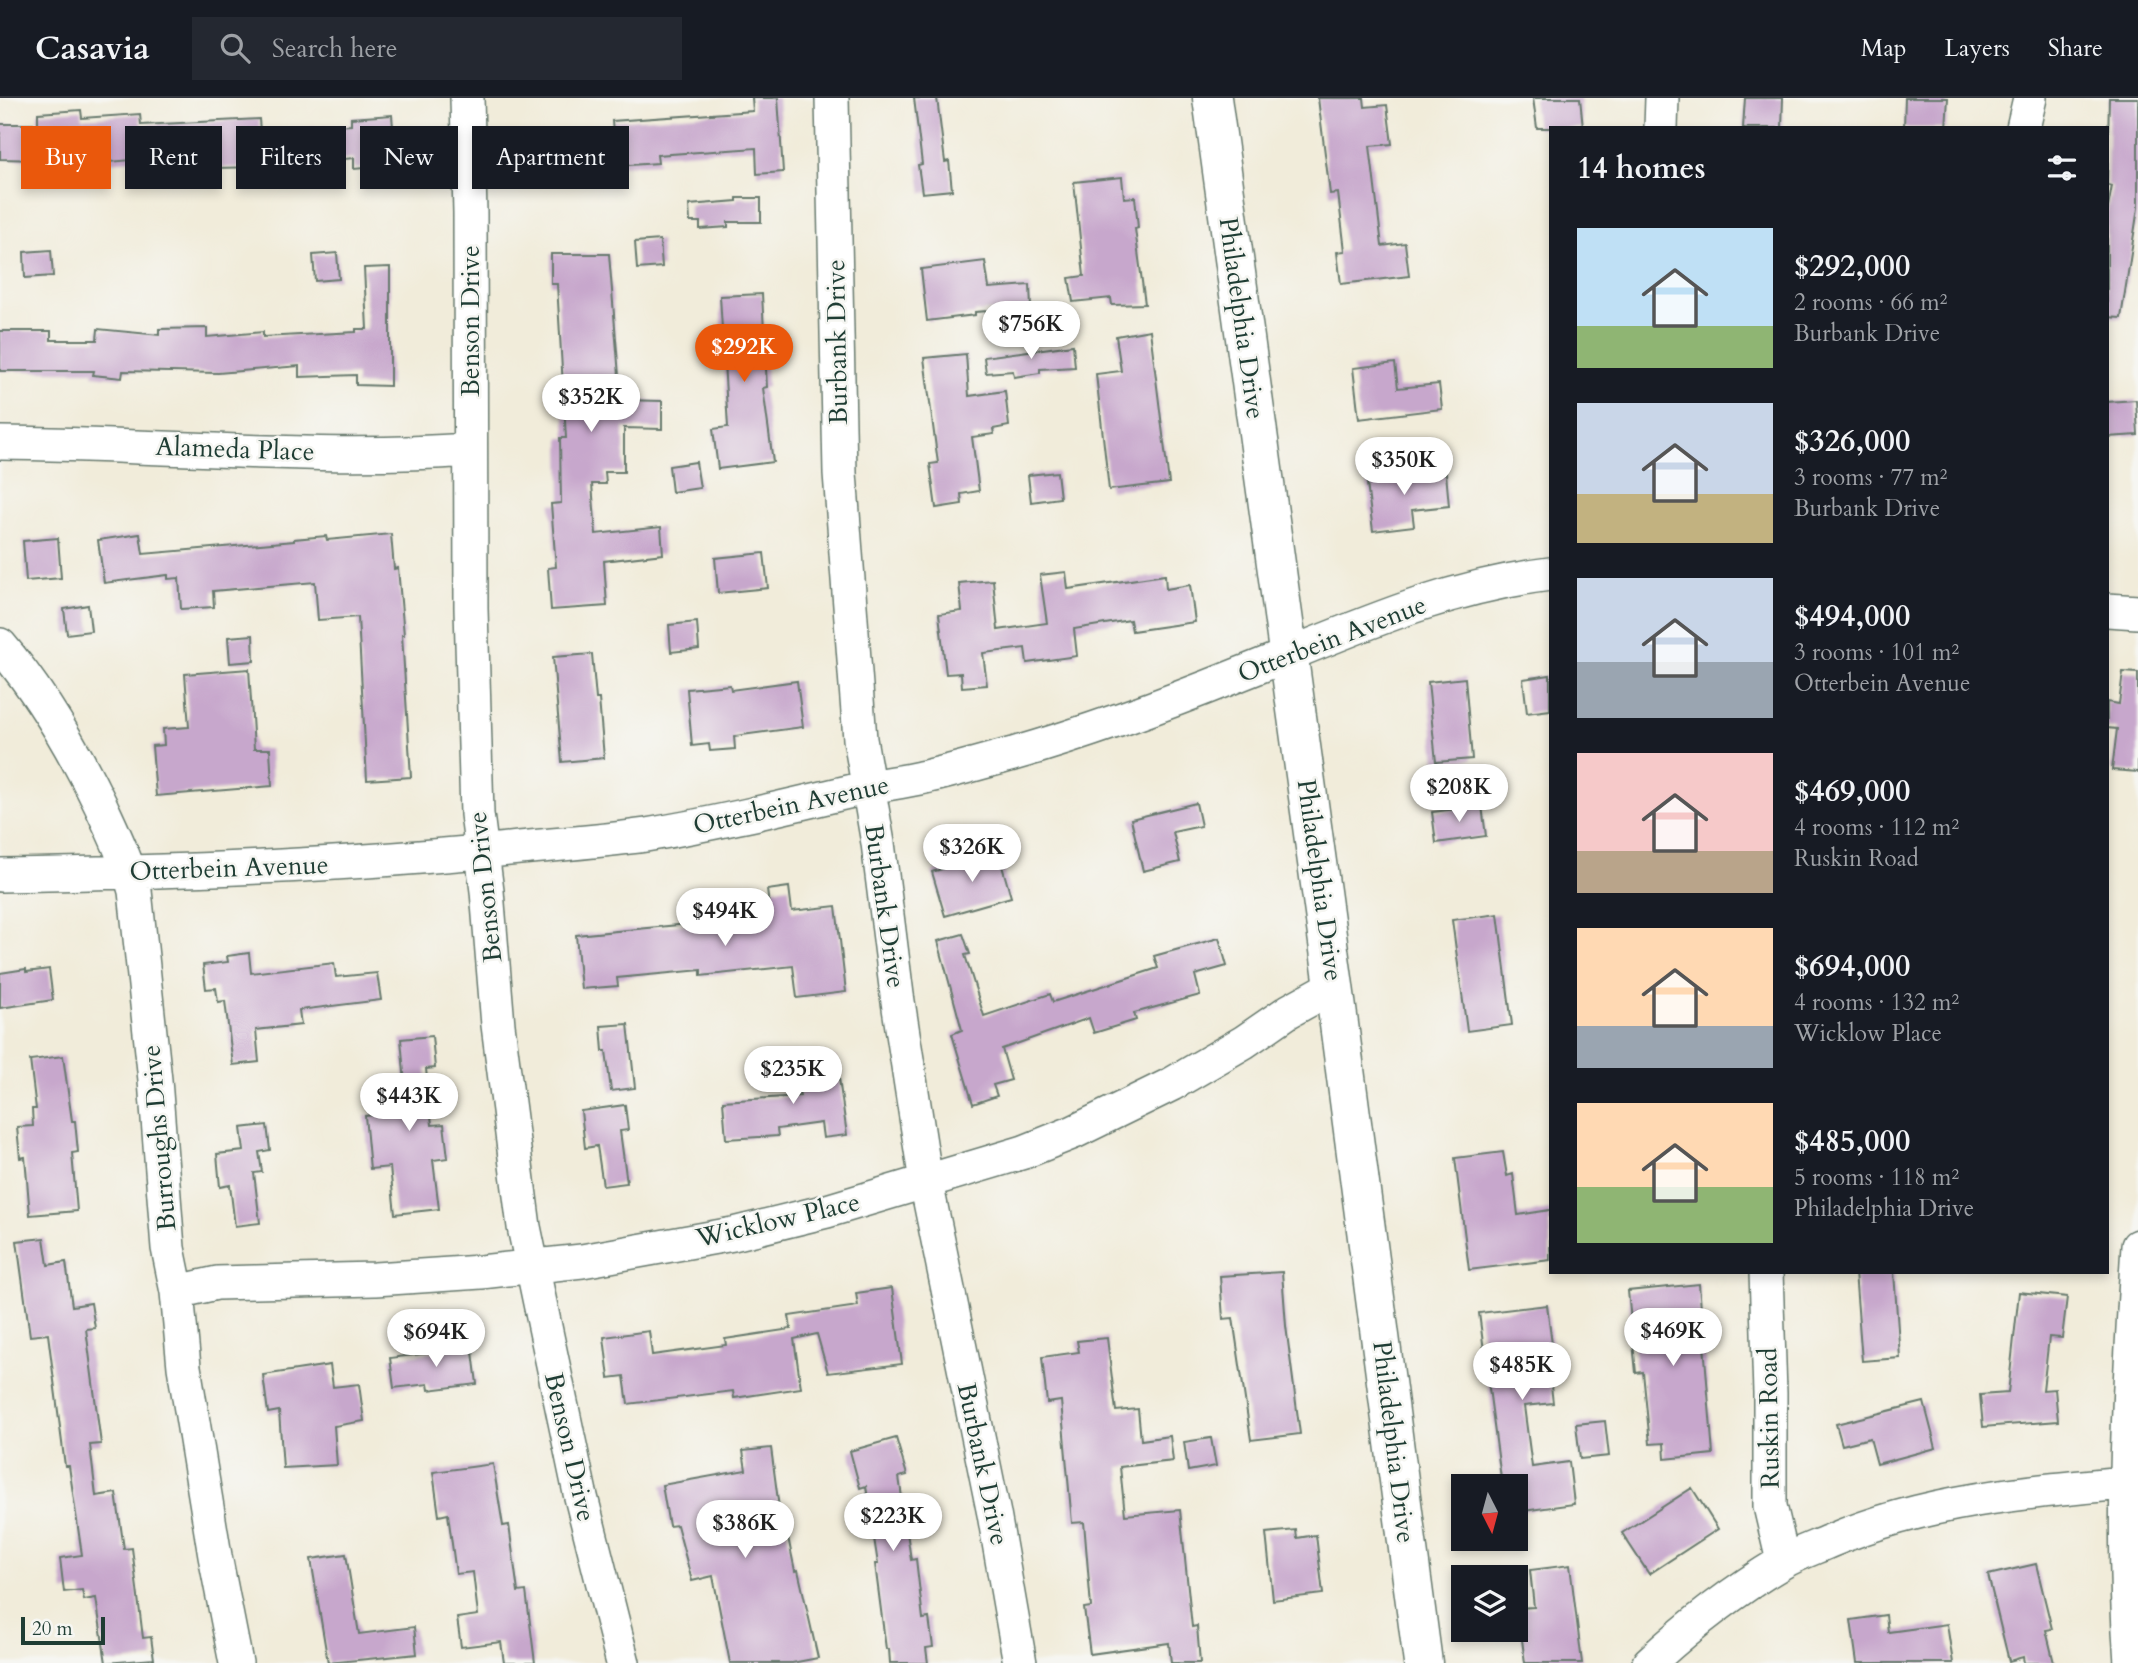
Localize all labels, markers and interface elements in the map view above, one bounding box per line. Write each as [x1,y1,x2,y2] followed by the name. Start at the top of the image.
[192,17,682,80] search box
[35,26,150,71] text: Casavia
[216,29,254,67] icon: search
[272,31,398,66] text: Search here
[1861,32,1907,65] text: Map
[1945,32,2010,65] text: Layers
[2048,32,2103,65] text: Share
[21,126,111,189] chip: Buy
[125,126,222,189] chip: Rent
[236,126,346,189] chip: Filters
[360,126,458,189] chip: New
[472,126,629,189] chip: Apartment
[1577,148,1706,189] text: 14 homes
[2043,149,2081,187] icon: filters
[1211,215,1273,421] street label: Philadelphia Drive
[453,245,488,397] street label: Benson Drive
[1794,246,1910,287] text: $292,000
[1633,256,1717,340] icon: home
[818,259,856,425] street label: Burbank Drive
[1794,287,1947,318] text: 2 rooms · 66 m²
[982,302,1080,361] pin: $756K
[998,308,1064,339] text: $756K
[1794,318,1940,349] text: Burbank Drive
[695,324,793,384] pin: $292K
[711,331,777,362] text: $292K
[542,374,640,434] pin: $352K
[558,381,624,412] text: $352K
[1794,421,1910,462] text: $326,000
[155,429,315,469] street label: Alameda Place
[1633,431,1717,515] icon: home
[1355,438,1453,497] pin: $350K
[1371,444,1437,475] text: $350K
[1794,462,1947,493] text: 3 rooms · 77 m²
[1794,493,1940,524] text: Burbank Drive
[1233,587,1431,691] street label: Otterbein Avenue
[1794,596,1910,637] text: $494,000
[1633,606,1717,690] icon: home
[1794,637,1959,668] text: 3 rooms · 101 m²
[1794,668,1970,699] text: Otterbein Avenue
[1410,764,1508,824] pin: $208K
[690,767,892,843] street label: Otterbein Avenue
[1426,771,1492,802] text: $208K
[1794,771,1910,812] text: $469,000
[1289,777,1351,983] street label: Philadelphia Drive
[1633,781,1717,865] icon: home
[460,810,510,964] street label: Benson Drive
[1794,812,1959,843] text: 4 rooms · 112 m²
[856,822,914,990] street label: Burbank Drive
[923,824,1021,884] pin: $326K
[939,831,1005,862] text: $326K
[1794,843,1919,874] text: Ruskin Road
[129,847,329,889] street label: Otterbein Avenue
[676,888,774,948] pin: $494K
[692,895,758,926] text: $494K
[1794,946,1910,987] text: $694,000
[1633,956,1717,1040] icon: home
[1794,987,1959,1018] text: 4 rooms · 132 m²
[1794,1018,1942,1049] text: Wicklow Place
[133,1044,185,1232] street label: Burroughs Drive
[744,1046,842,1106] pin: $235K
[760,1053,826,1084] text: $235K
[360,1074,458,1133] pin: $443K
[376,1080,442,1111] text: $443K
[1794,1121,1910,1162] text: $485,000
[1633,1131,1717,1215] icon: home
[1794,1162,1959,1193] text: 5 rooms · 118 m²
[692,1184,863,1256] street label: Wicklow Place
[1794,1193,1974,1224] text: Philadelphia Drive
[1624,1308,1722,1368] pin: $469K
[387,1310,485,1369] pin: $694K
[1640,1315,1706,1346] text: $469K
[403,1316,469,1347] text: $694K
[1364,1339,1424,1545] street label: Philadelphia Drive
[1473,1342,1571,1402] pin: $485K
[1750,1347,1788,1489] street label: Ruskin Road
[1489,1349,1555,1380] text: $485K
[536,1369,604,1525] street label: Benson Drive
[949,1380,1017,1548] street label: Burbank Drive
[1451,1474,1528,1550] north arrow
[1451,1474,1528,1642] map controls
[844,1494,942,1553] pin: $223K
[696,1500,794,1560] pin: $386K
[860,1500,926,1531] text: $223K
[712,1507,778,1538] text: $386K
[1451,1565,1528,1642] button: layers
[21,1614,105,1646] scale bar
[32,1616,73,1642] text: 20 m

